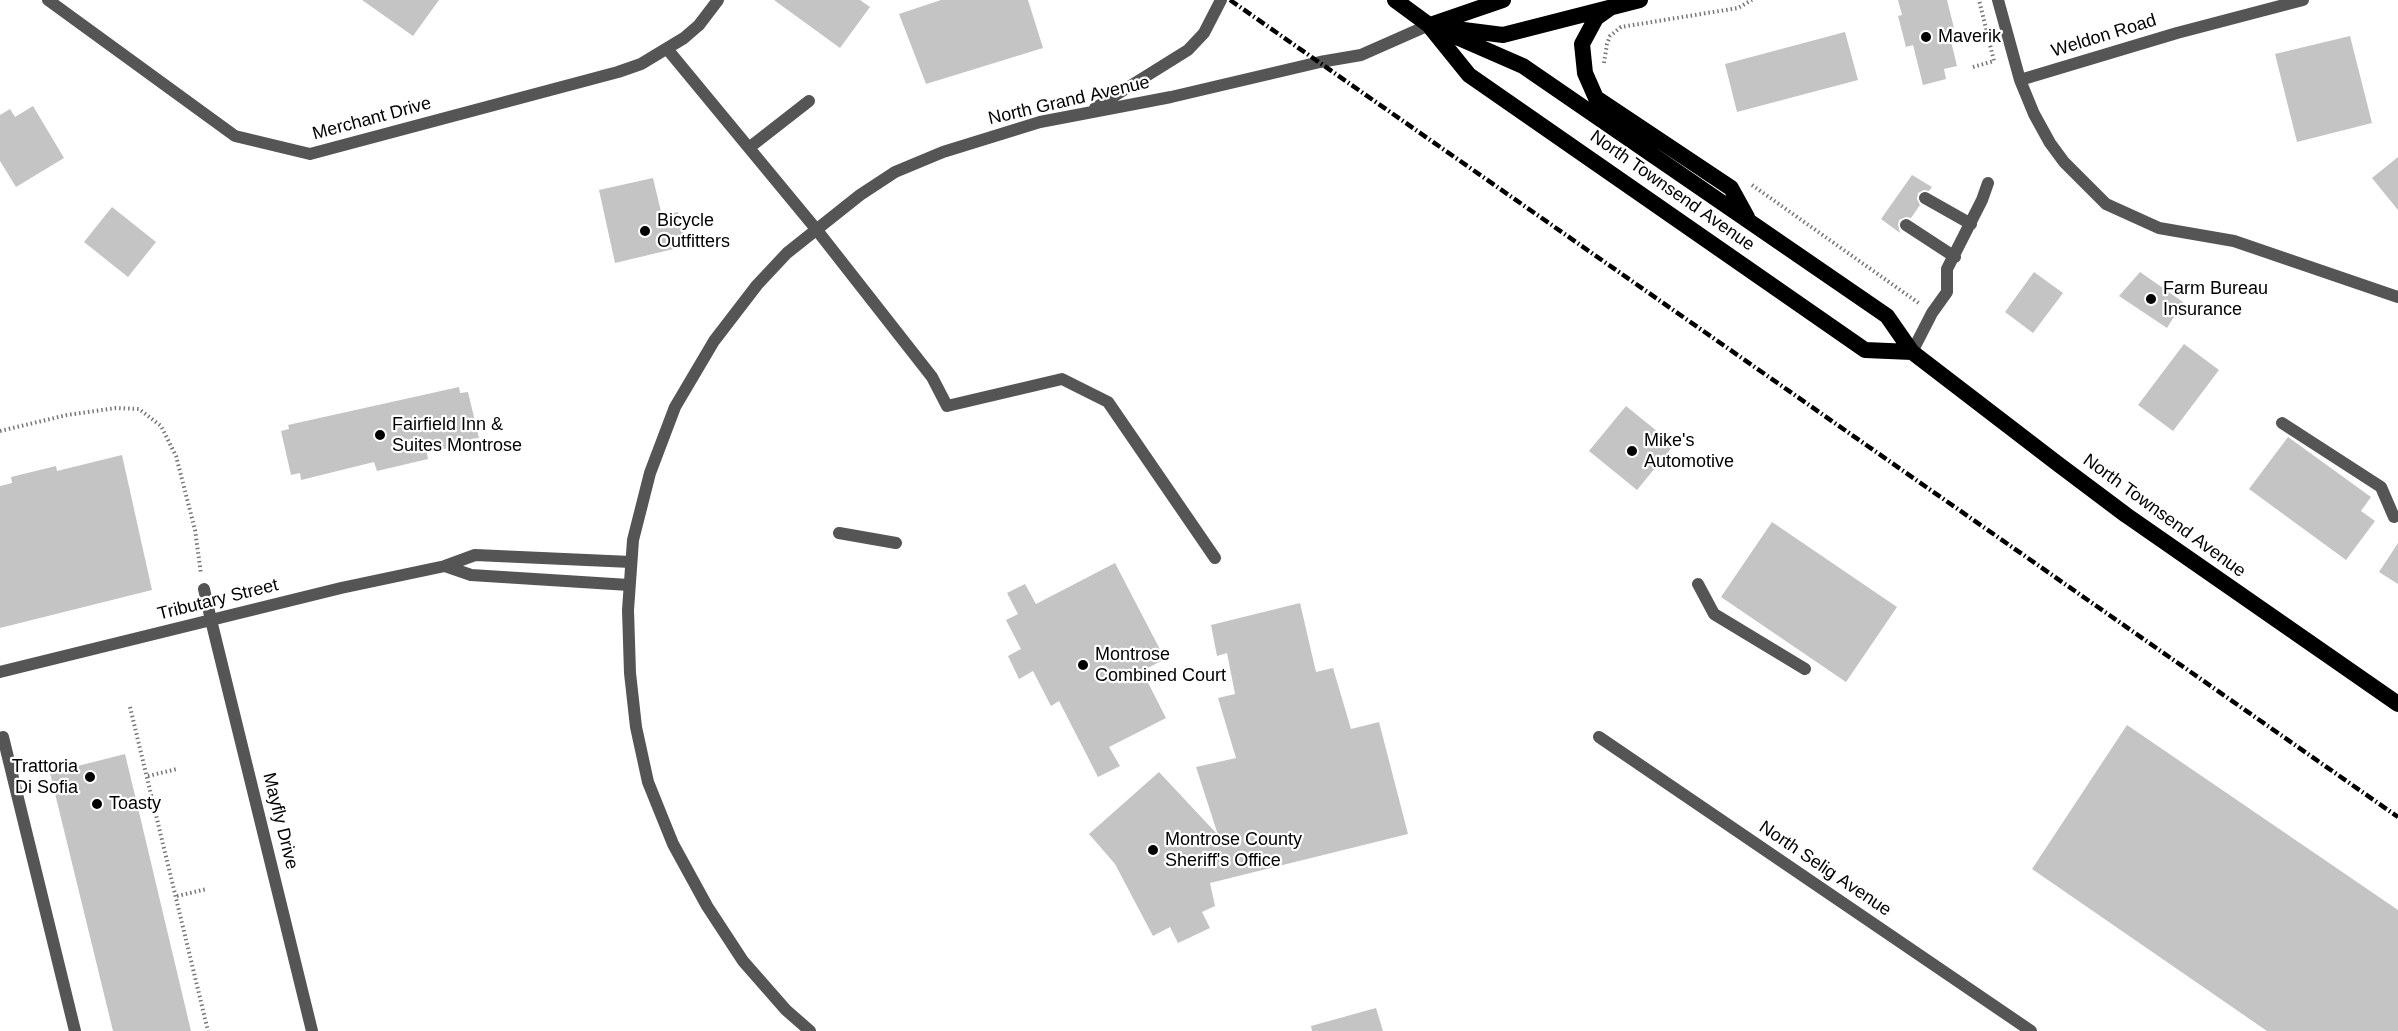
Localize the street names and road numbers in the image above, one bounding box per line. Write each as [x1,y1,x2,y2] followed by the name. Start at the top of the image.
[2049,10,2159,62] street label: Weldon Road
[986,72,1152,130] street label: North Grand Avenue
[310,93,434,145] street label: Merchant Drive
[1586,126,1758,256] street label: North Townsend Avenue
[2078,450,2250,582] street label: North Townsend Avenue
[156,575,280,625] street label: Tributary Street
[258,770,302,872] street label: Mayfly Drive
[1755,817,1895,921] street label: North Selig Avenue

